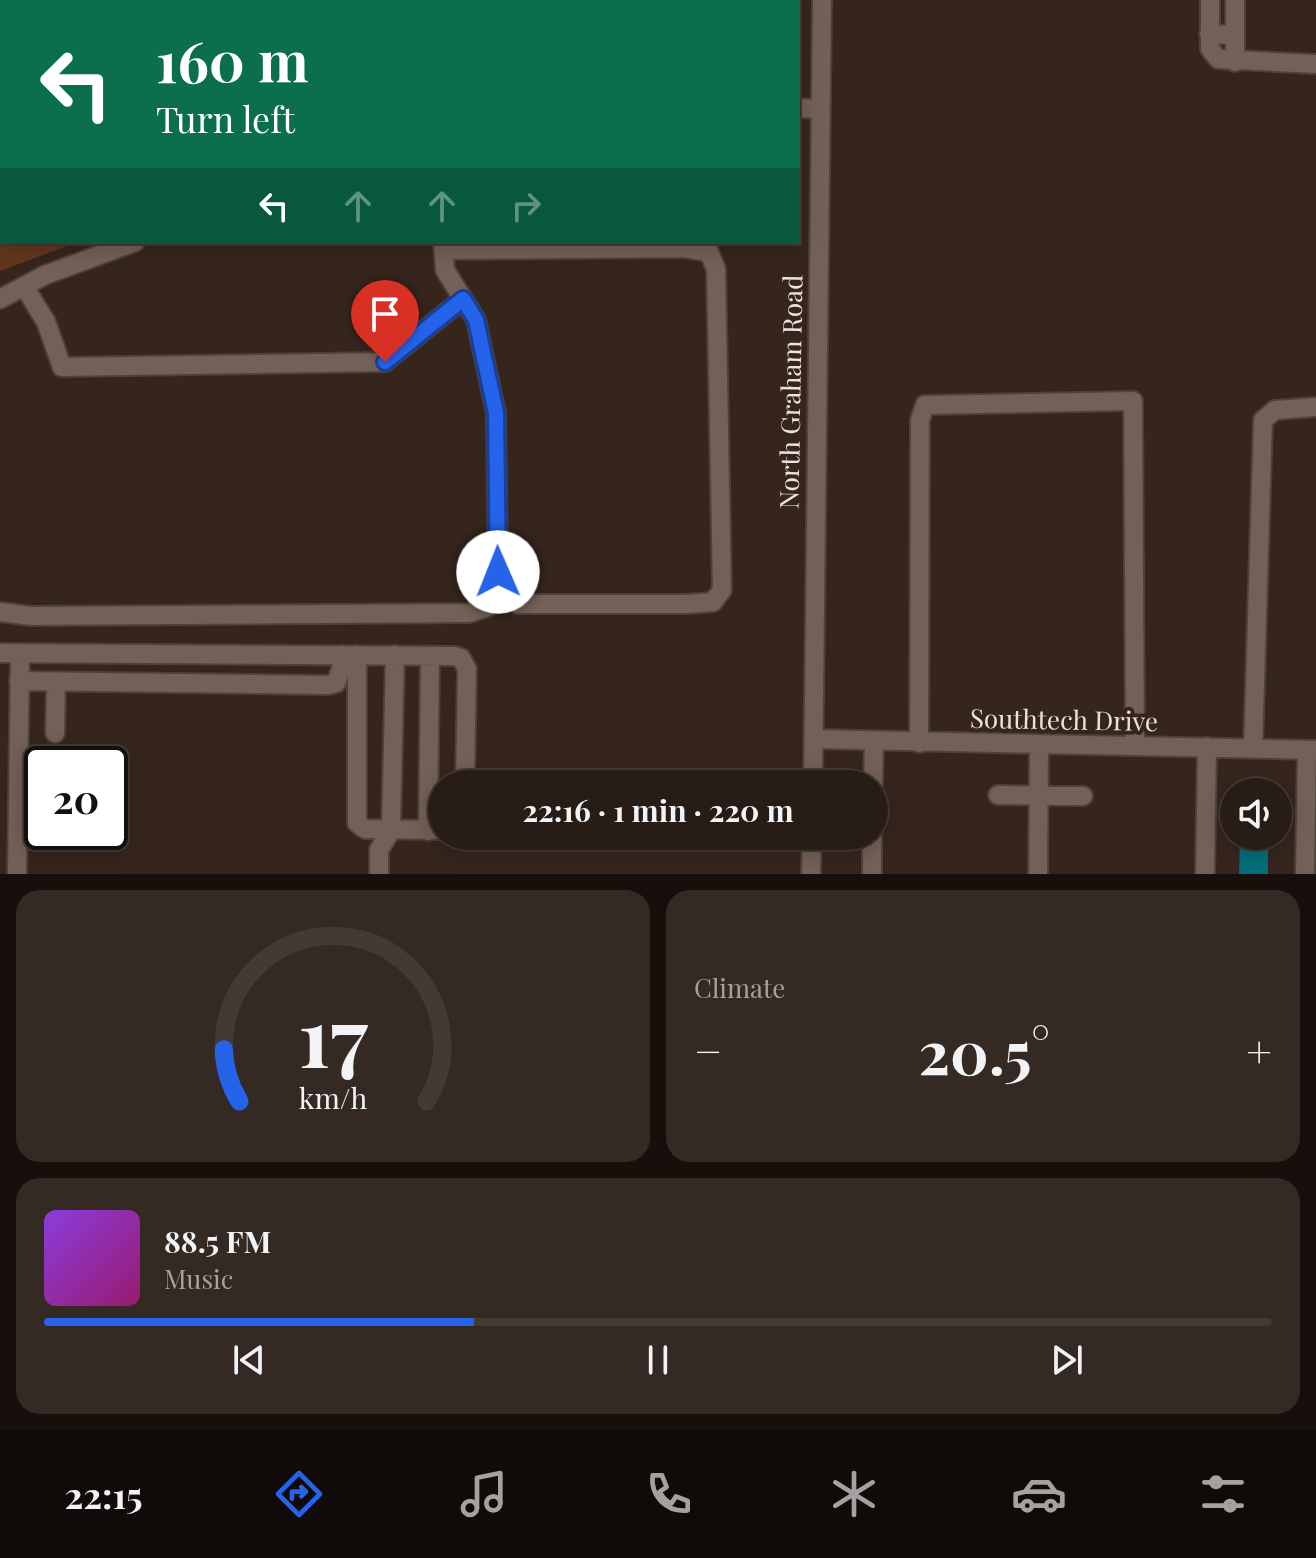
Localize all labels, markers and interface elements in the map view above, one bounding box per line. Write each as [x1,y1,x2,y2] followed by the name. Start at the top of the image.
[156,22,309,97] text: 160 m
[24,32,128,136] icon: left
[156,94,295,142] text: Turn left
[252,184,296,228] icon: left
[336,184,380,228] icon: ahead
[420,184,464,228] icon: ahead
[504,184,548,228] icon: right
[770,275,810,509] street label: North Graham Road
[351,280,419,362] pin
[363,292,407,336] icon: arrive
[456,530,540,614] position arrow
[970,700,1158,738] street label: Southtech Drive
[24,746,128,850] speed limit sign: 20
[1220,778,1292,850] map controls
[1220,778,1292,850] button: sound
[522,790,794,830] text: 22:16 · 1 min · 220 m
[694,970,785,1005] text: Climate
[298,978,368,1089] text: 17
[919,1010,1050,1090] text: 20.5°
[694,1020,722,1079] text: −
[1246,1020,1272,1079] text: +
[299,1078,367,1116] text: km/h
[164,1221,271,1261] text: 88.5 FM
[164,1261,233,1296] text: Music
[227,1338,271,1382] icon: previous
[636,1338,680,1382] icon: pause
[1045,1338,1089,1382] icon: next
[271,1466,327,1522] icon: directions
[456,1466,512,1522] icon: music
[641,1466,697,1522] icon: phone
[826,1466,882,1522] icon: climate
[1011,1466,1067,1522] icon: car
[1195,1466,1251,1522] icon: filters
[64,1470,142,1518] text: 22:15

